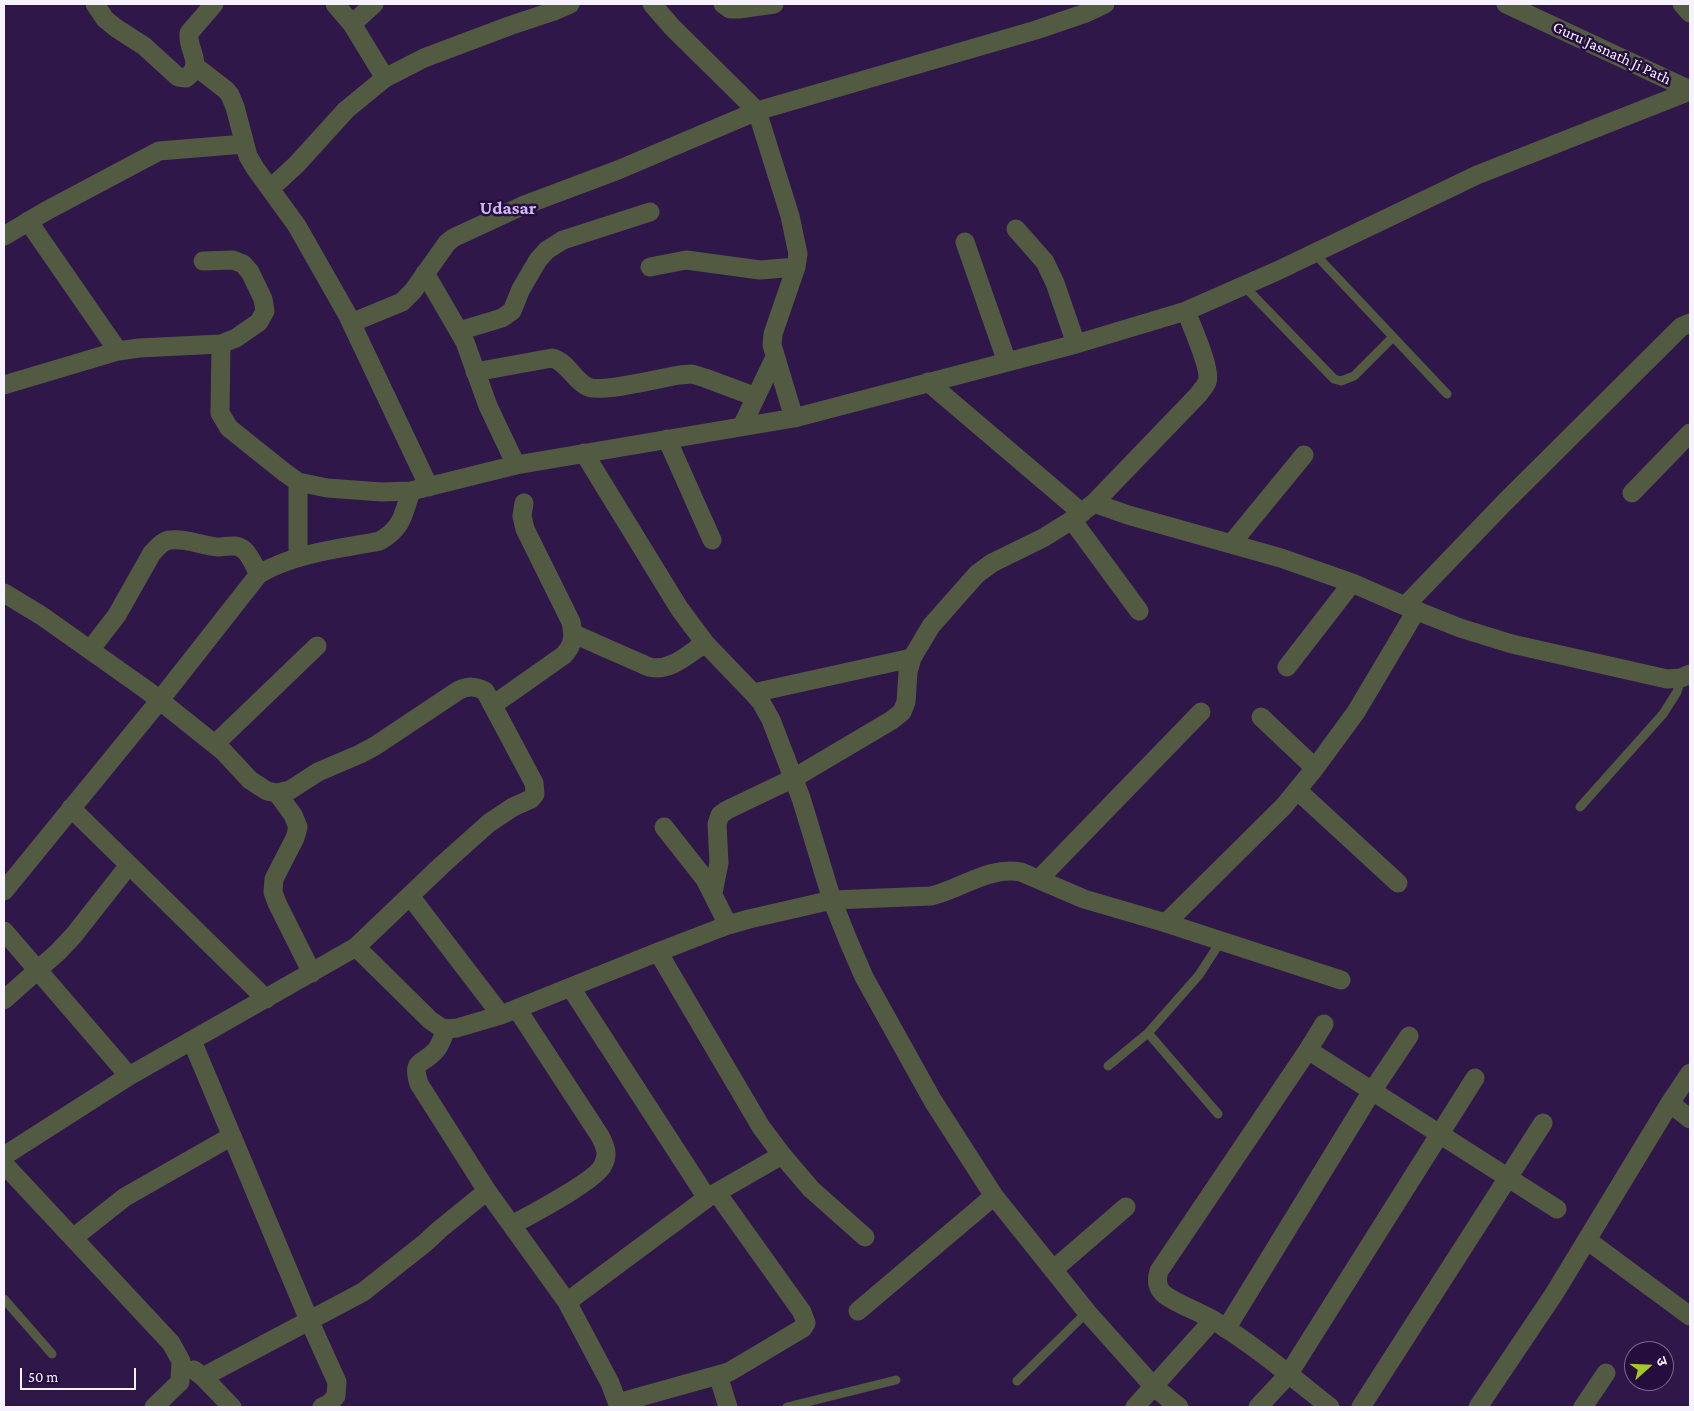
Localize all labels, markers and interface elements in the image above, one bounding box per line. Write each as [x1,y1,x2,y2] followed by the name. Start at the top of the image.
[1550,17,1674,89] street label: Guru Jasnath Ji Path
[480,197,536,219] district label: Udasar
[1624,1341,1674,1391] north arrow
[1653,1355,1671,1368] text: उ
[22,1358,139,1390] scale bar
[28,1369,58,1385] text: 50 m

